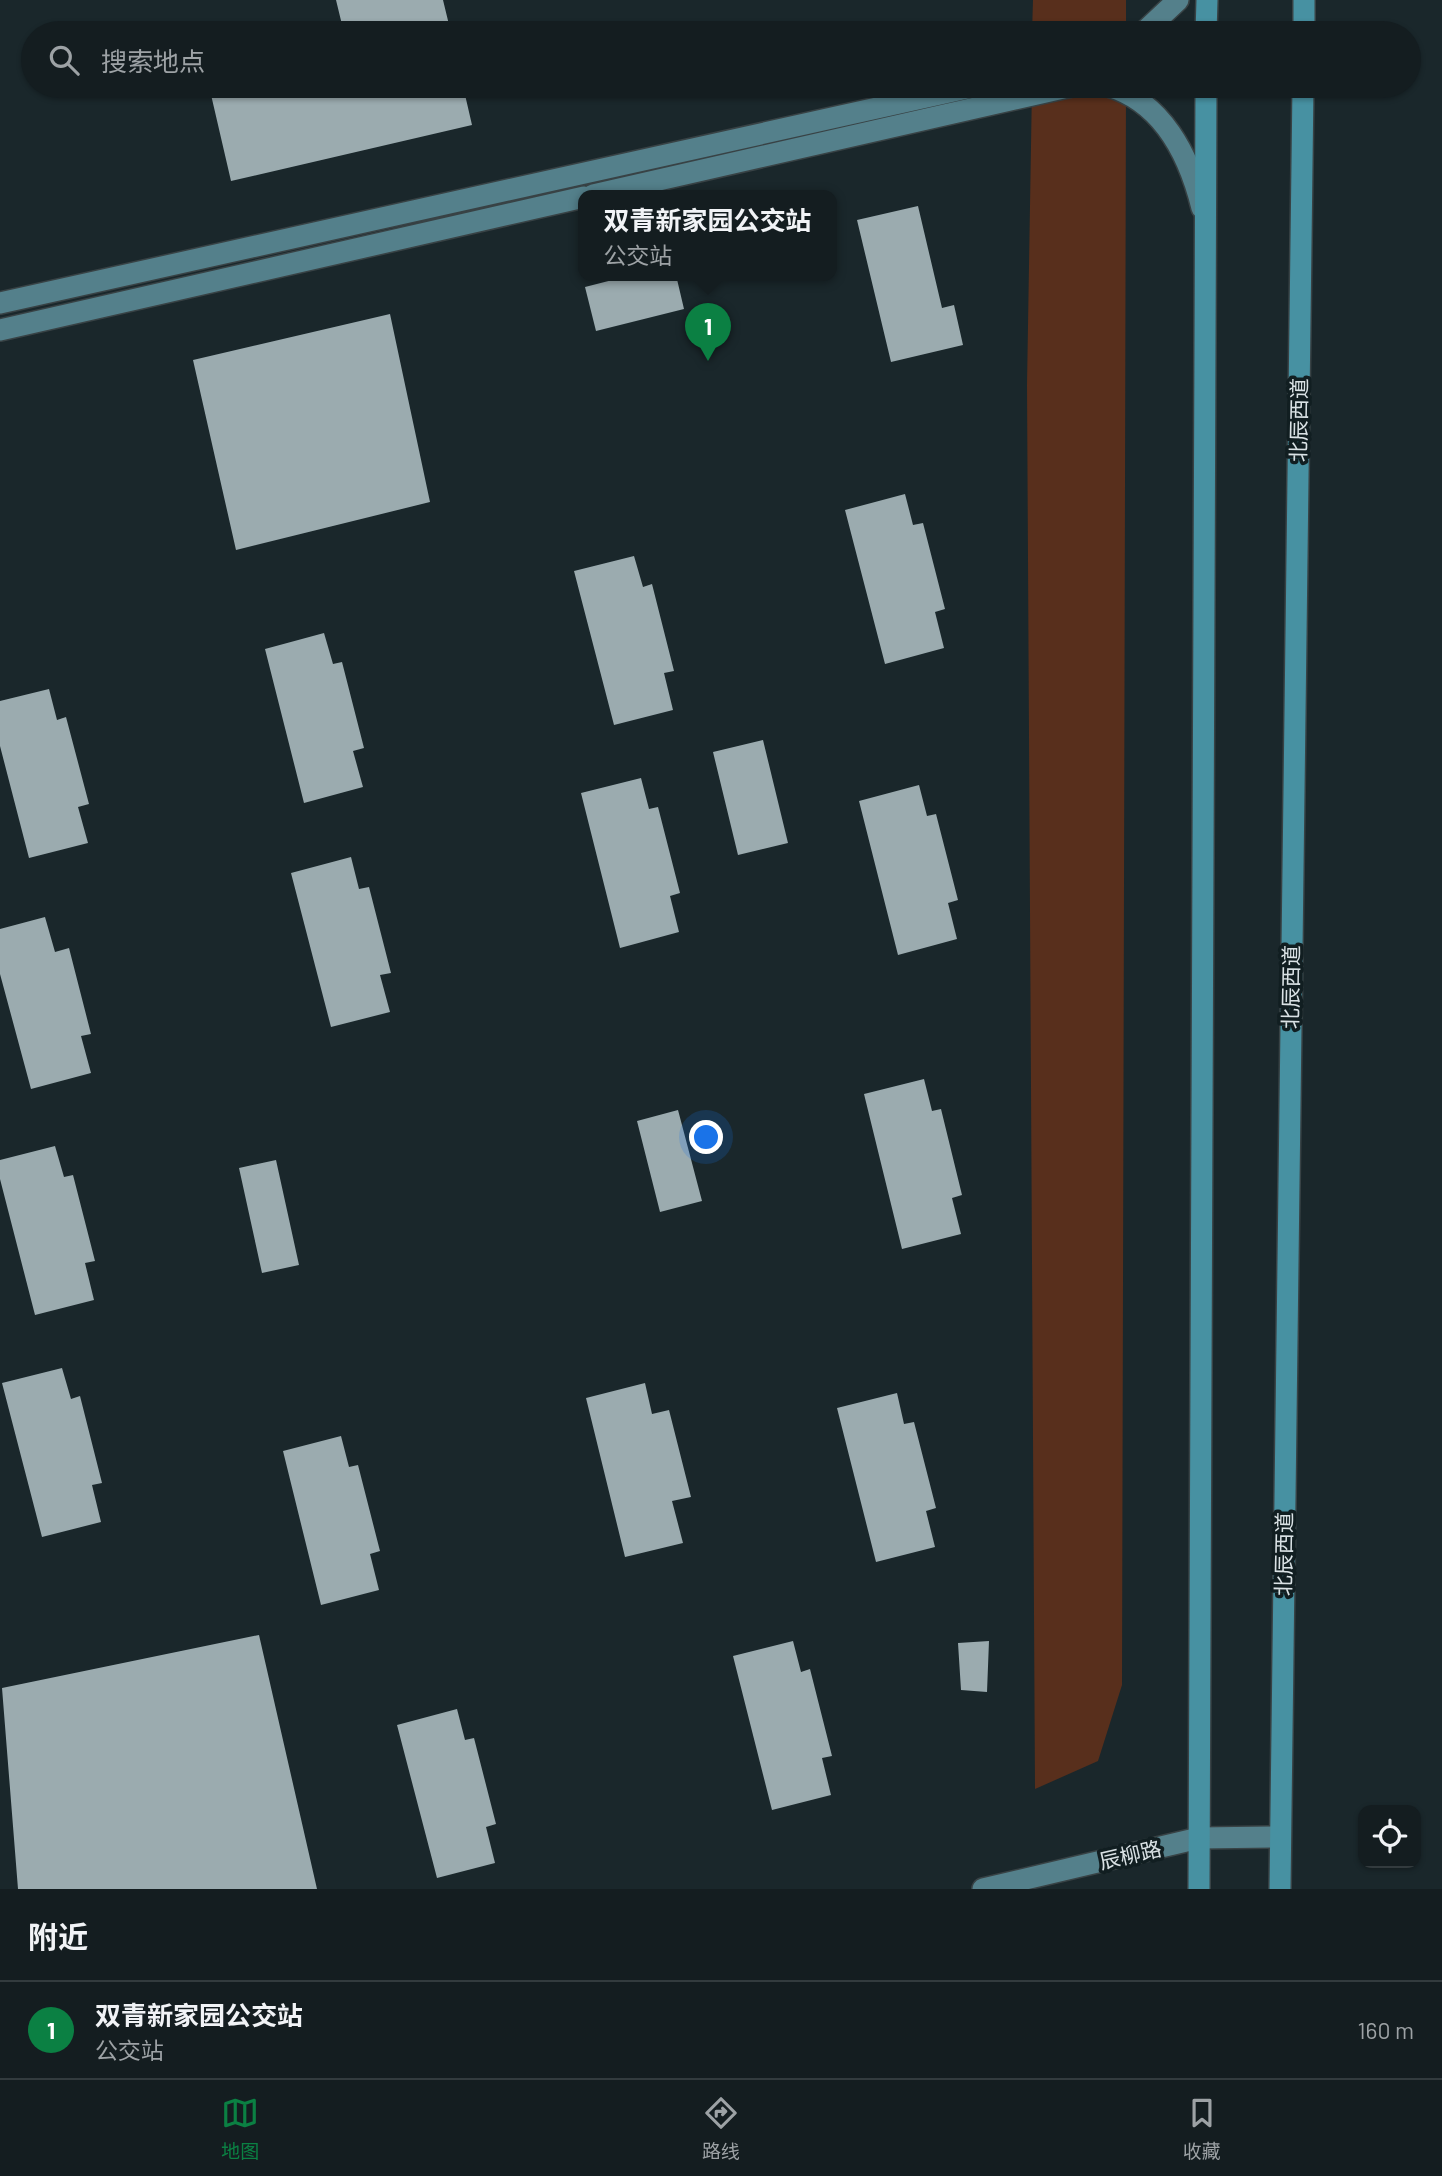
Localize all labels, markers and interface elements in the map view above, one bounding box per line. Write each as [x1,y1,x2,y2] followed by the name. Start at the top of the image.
[21,21,1421,98] search box
[45,41,83,79] icon: search
[101,45,205,76] text: 搜索地点
[578,190,837,281] popup
[603,204,812,235] text: 双青新家园公交站
[603,241,672,269] text: 公交站
[685,303,731,361] pin: 1
[1285,378,1311,462] street label: 北辰西道
[1277,945,1303,1029] street label: 北辰西道
[689,1120,723,1154] your location
[1270,1512,1296,1596] street label: 北辰西道
[1358,1805,1421,1868] map controls
[1358,1805,1421,1868] button: locate
[1096,1835,1164,1873] street label: 辰柳路
[28,1918,88,1954] text: 附近
[95,1999,303,2030] text: 双青新家园公交站
[47,2016,55,2044] text: 1
[1357,2016,1414,2044] text: 160 m
[95,2036,164,2064] text: 公交站
[221,2094,259,2163] tab: 地图
[702,2094,740,2163] tab: 路线
[1183,2094,1221,2163] tab: 收藏

